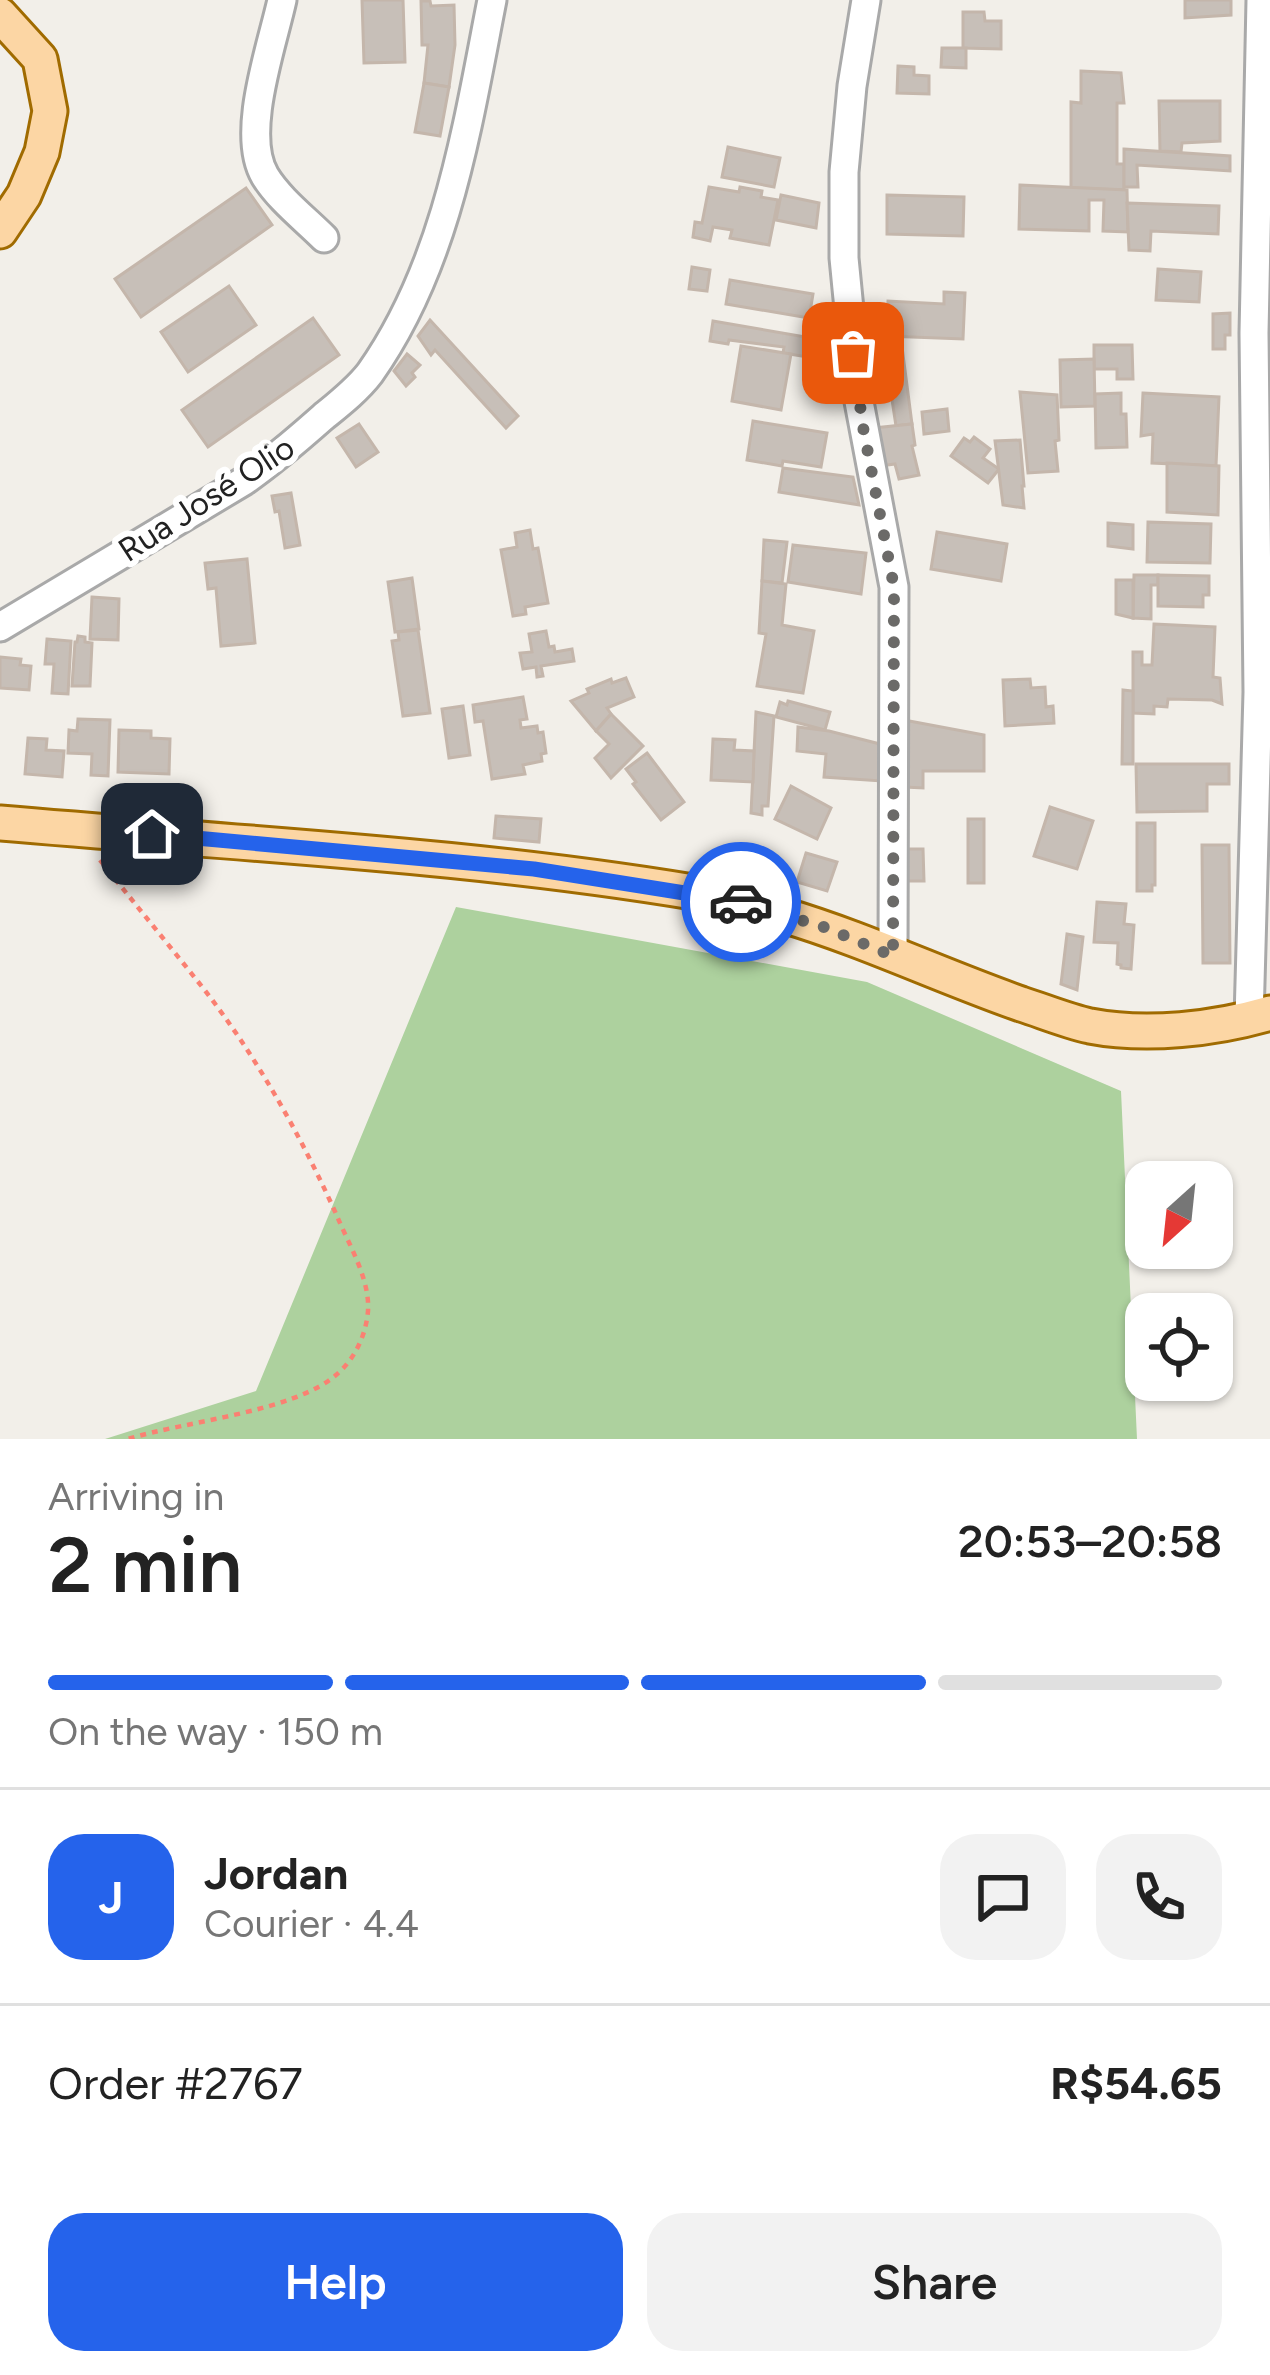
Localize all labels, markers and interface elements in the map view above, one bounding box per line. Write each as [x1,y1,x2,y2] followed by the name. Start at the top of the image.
[802,302,904,404] pin
[820,320,886,386] icon: bag
[111,427,301,570] street label: Rua José Olio
[101,783,203,885] pin
[119,801,185,867] icon: home
[681,842,801,962] courier
[708,869,774,935] icon: car
[1125,1161,1233,1269] north arrow
[1125,1161,1233,1401] map controls
[1125,1293,1233,1401] button: locate
[48,1473,224,1520] text: Arriving in
[958,1514,1222,1568] text: 20:53–20:58
[48,1518,242,1612] text: 2 min
[48,1708,383,1755] text: On the way · 150 m
[940,1834,1066,1960] button: chat
[1096,1834,1222,1960] button: phone
[204,1846,348,1900] text: Jordan
[99,1870,123,1924] text: J
[204,1900,419,1947] text: Courier · 4.4
[48,2056,303,2110] text: Order #2767
[1050,2056,1222,2110] text: R$54.65
[48,2213,623,2351] button: Help
[647,2213,1222,2351] button: Share

